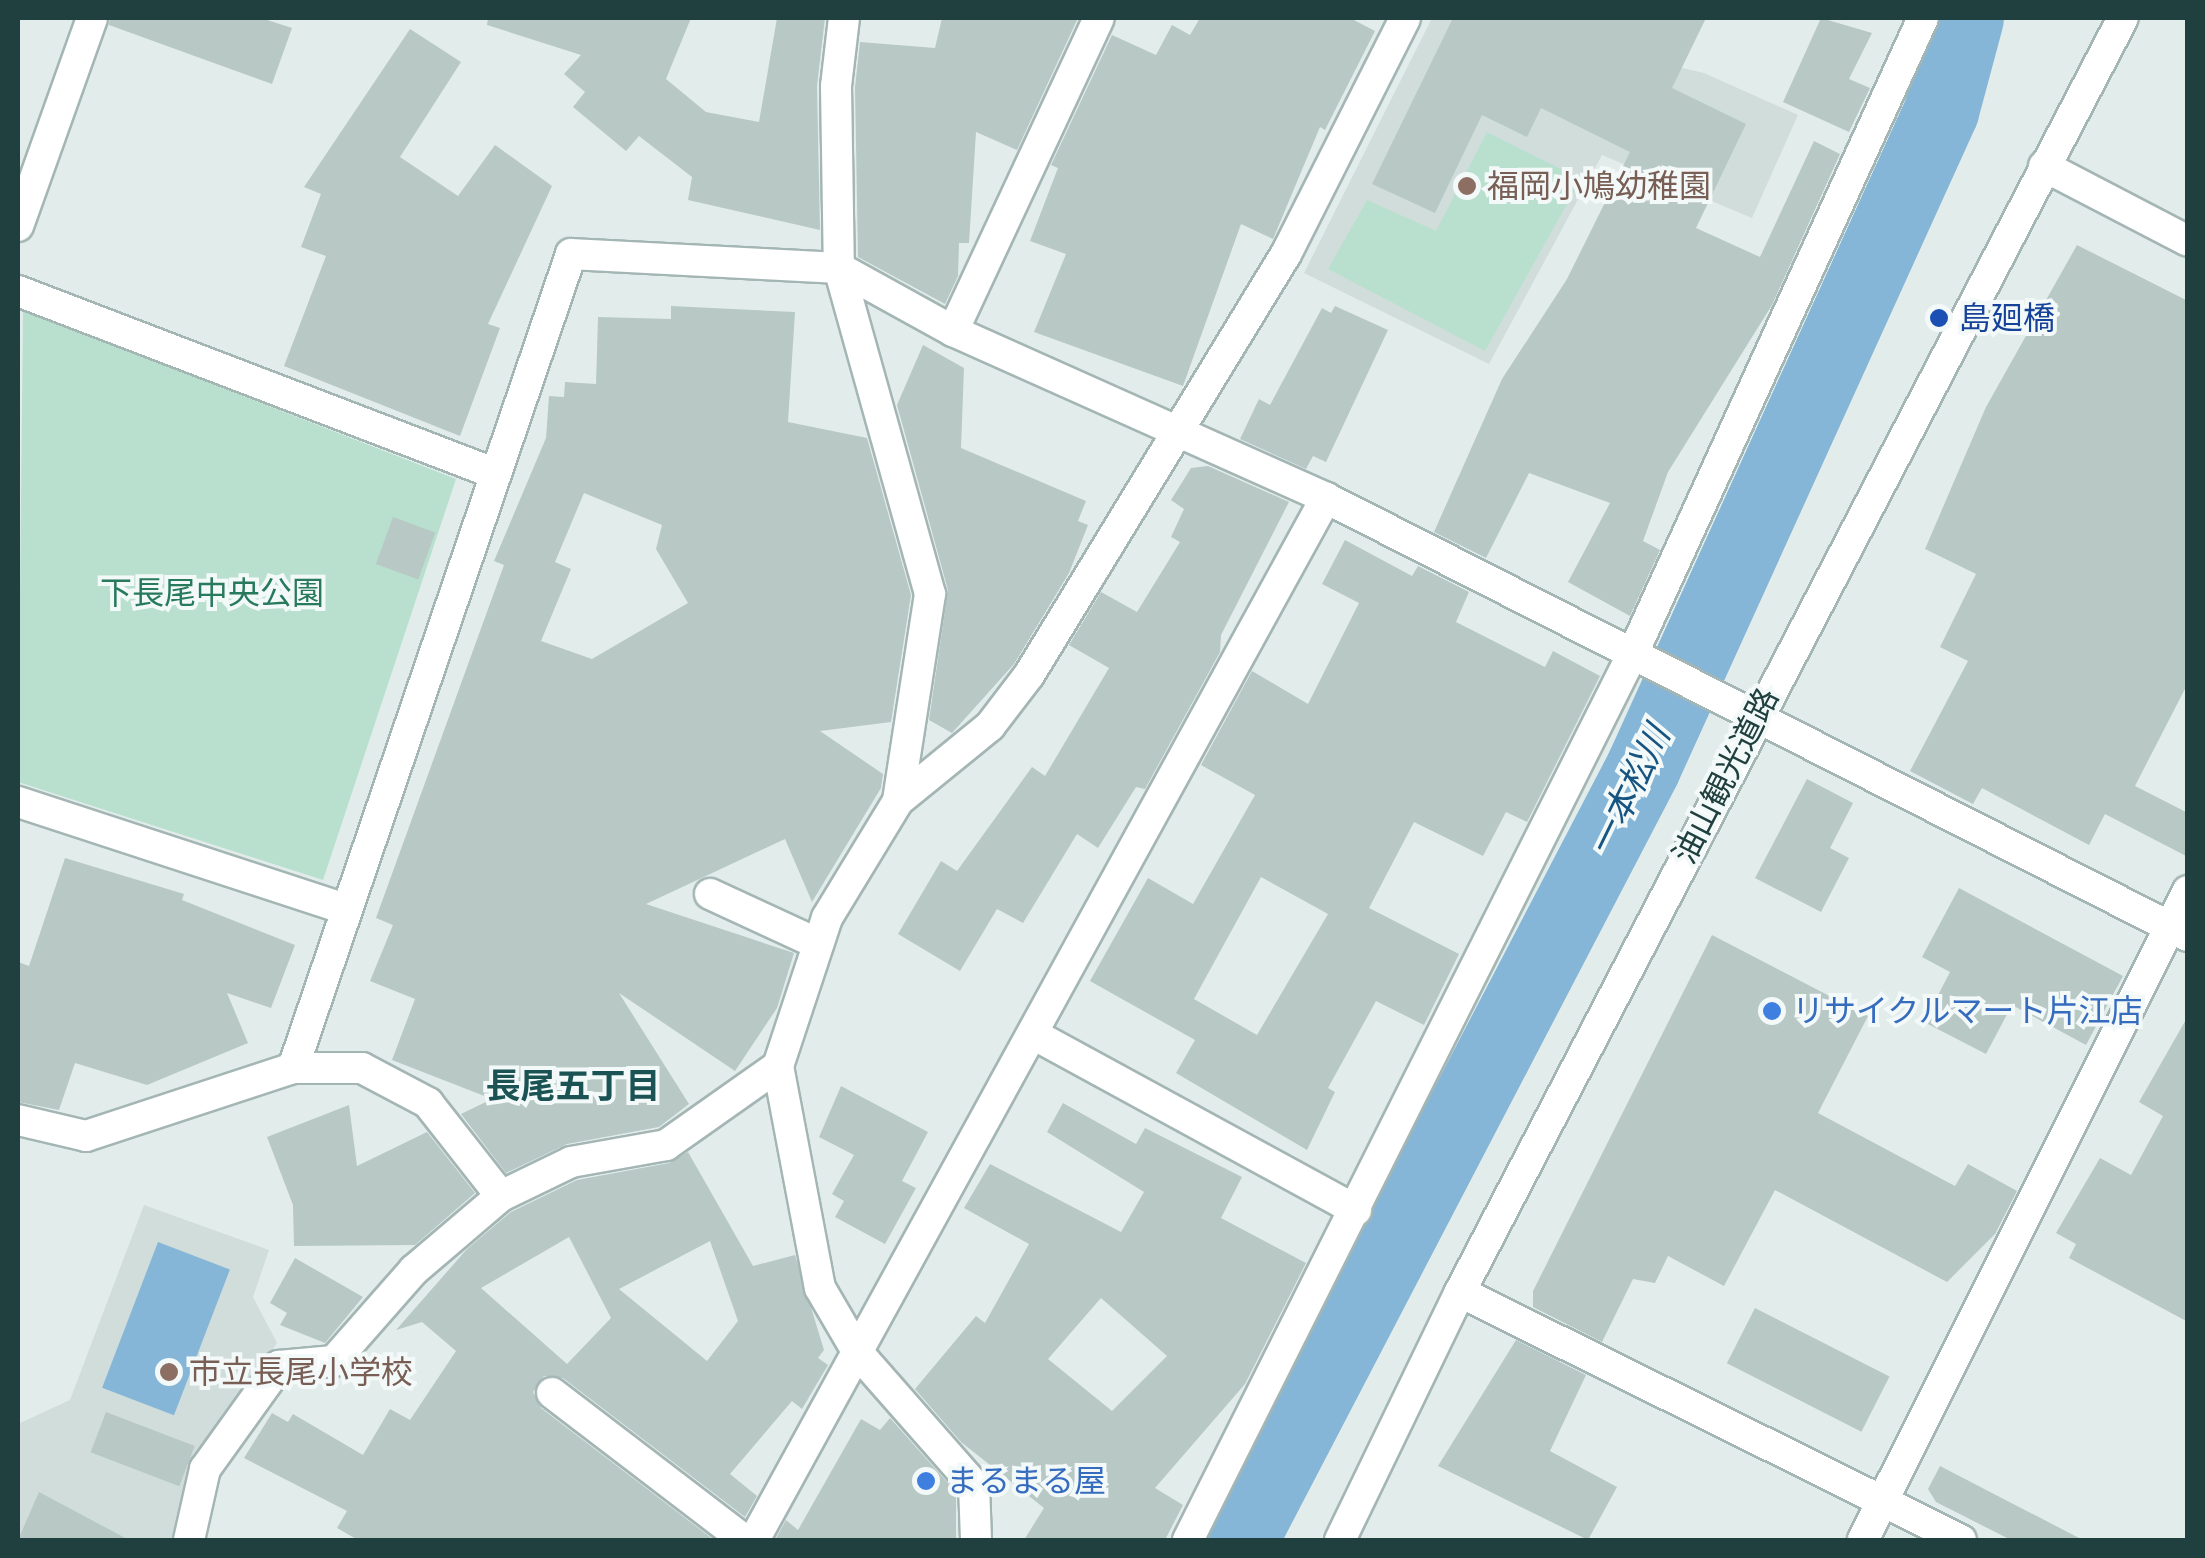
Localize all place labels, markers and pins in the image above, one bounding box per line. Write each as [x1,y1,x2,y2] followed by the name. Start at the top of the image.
[1487,167,1711,205] place label: 福岡小鳩幼稚園
[1456,175,1478,197] marker: 福岡小鳩幼稚園
[1959,299,2055,337] place label: 島廻橋
[1928,307,1950,329] marker: 島廻橋
[1792,992,2144,1030] place label: リサイクルマート片江店
[1761,1000,1783,1022] marker: リサイクルマート片江店
[189,1353,413,1391] place label: 市立長尾小学校
[158,1361,180,1383] marker: 市立長尾小学校
[946,1462,1106,1500] place label: まるまる屋
[915,1470,937,1492] marker: まるまる屋

